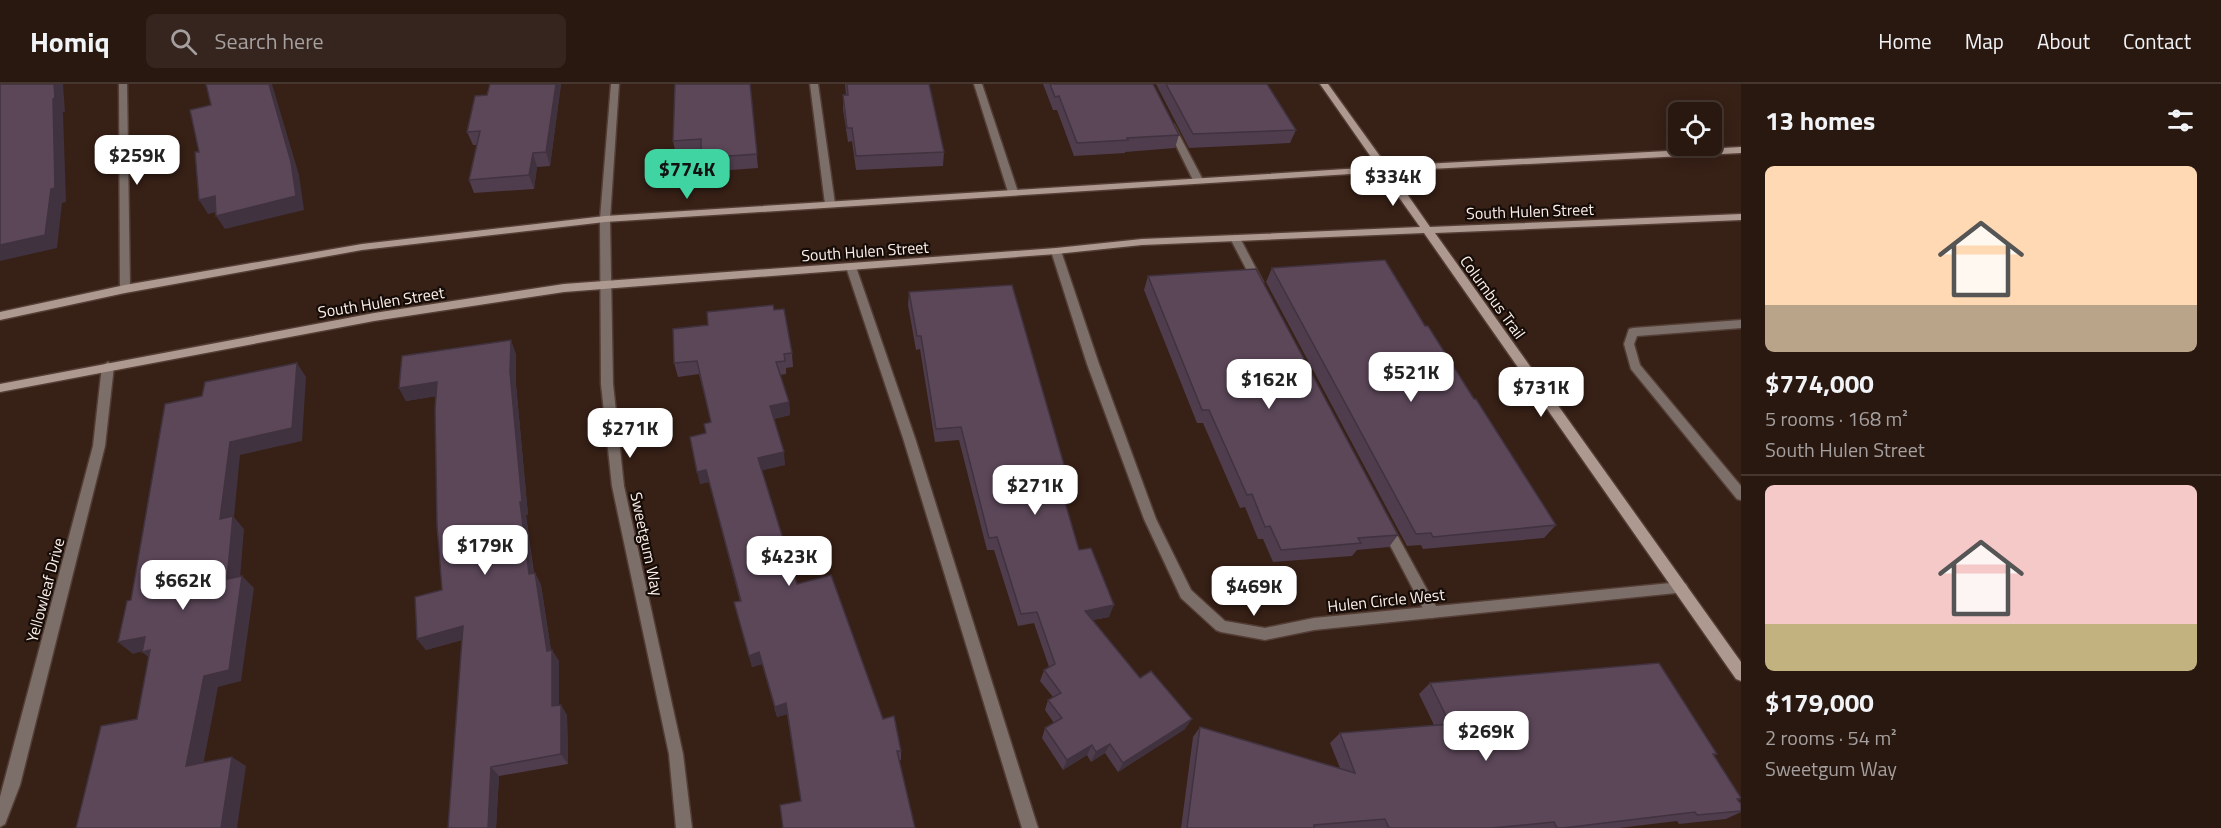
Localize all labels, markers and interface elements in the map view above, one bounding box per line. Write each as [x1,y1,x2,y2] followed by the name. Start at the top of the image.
[146,14,566,68] search box
[30,20,110,63] text: Homiq
[215,24,324,58] text: Search here
[167,25,200,58] icon: search
[1878,25,1932,57] text: Home
[1965,25,2004,57] text: Map
[2037,25,2090,57] text: About
[2123,25,2191,57] text: Contact
[1765,101,1875,140] text: 13 homes
[1668,102,1722,156] map controls
[1668,102,1722,156] button: locate
[2164,104,2197,137] icon: filters
[95,135,179,186] pin: $259K
[109,139,165,170] text: $259K
[645,149,729,200] pin: $774K
[659,153,715,184] text: $774K
[1351,156,1435,207] pin: $334K
[1365,160,1421,191] text: $334K
[1466,197,1595,225] street label: South Hulen Street
[1927,205,2035,313] icon: home
[800,235,930,267] street label: South Hulen Street
[1454,250,1532,344] street label: Columbus Trail
[316,280,446,324] street label: South Hulen Street
[1369,352,1453,403] pin: $521K
[1383,356,1439,387] text: $521K
[1227,359,1311,410] pin: $162K
[1241,363,1297,394] text: $162K
[1765,364,1874,403] text: $774,000
[1499,367,1583,418] pin: $731K
[1513,371,1569,402] text: $731K
[1765,403,1908,434] text: 5 rooms · 168 m²
[588,408,672,459] pin: $271K
[602,412,658,443] text: $271K
[1765,434,1925,465] text: South Hulen Street
[993,465,1077,516] pin: $271K
[1007,469,1063,500] text: $271K
[624,490,670,598] street label: Sweetgum Way
[1927,524,2035,632] icon: home
[443,525,527,576] pin: $179K
[457,529,513,560] text: $179K
[20,535,70,645] street label: Yellowleaf Drive
[747,536,831,587] pin: $423K
[761,540,817,571] text: $423K
[141,560,225,611] pin: $662K
[155,564,211,595] text: $662K
[1212,566,1296,617] pin: $469K
[1226,570,1282,601] text: $469K
[1326,582,1446,618] street label: Hulen Circle West
[1765,683,1874,722] text: $179,000
[1444,711,1528,762] pin: $269K
[1458,715,1514,746] text: $269K
[1765,722,1897,753] text: 2 rooms · 54 m²
[1765,753,1897,784] text: Sweetgum Way

